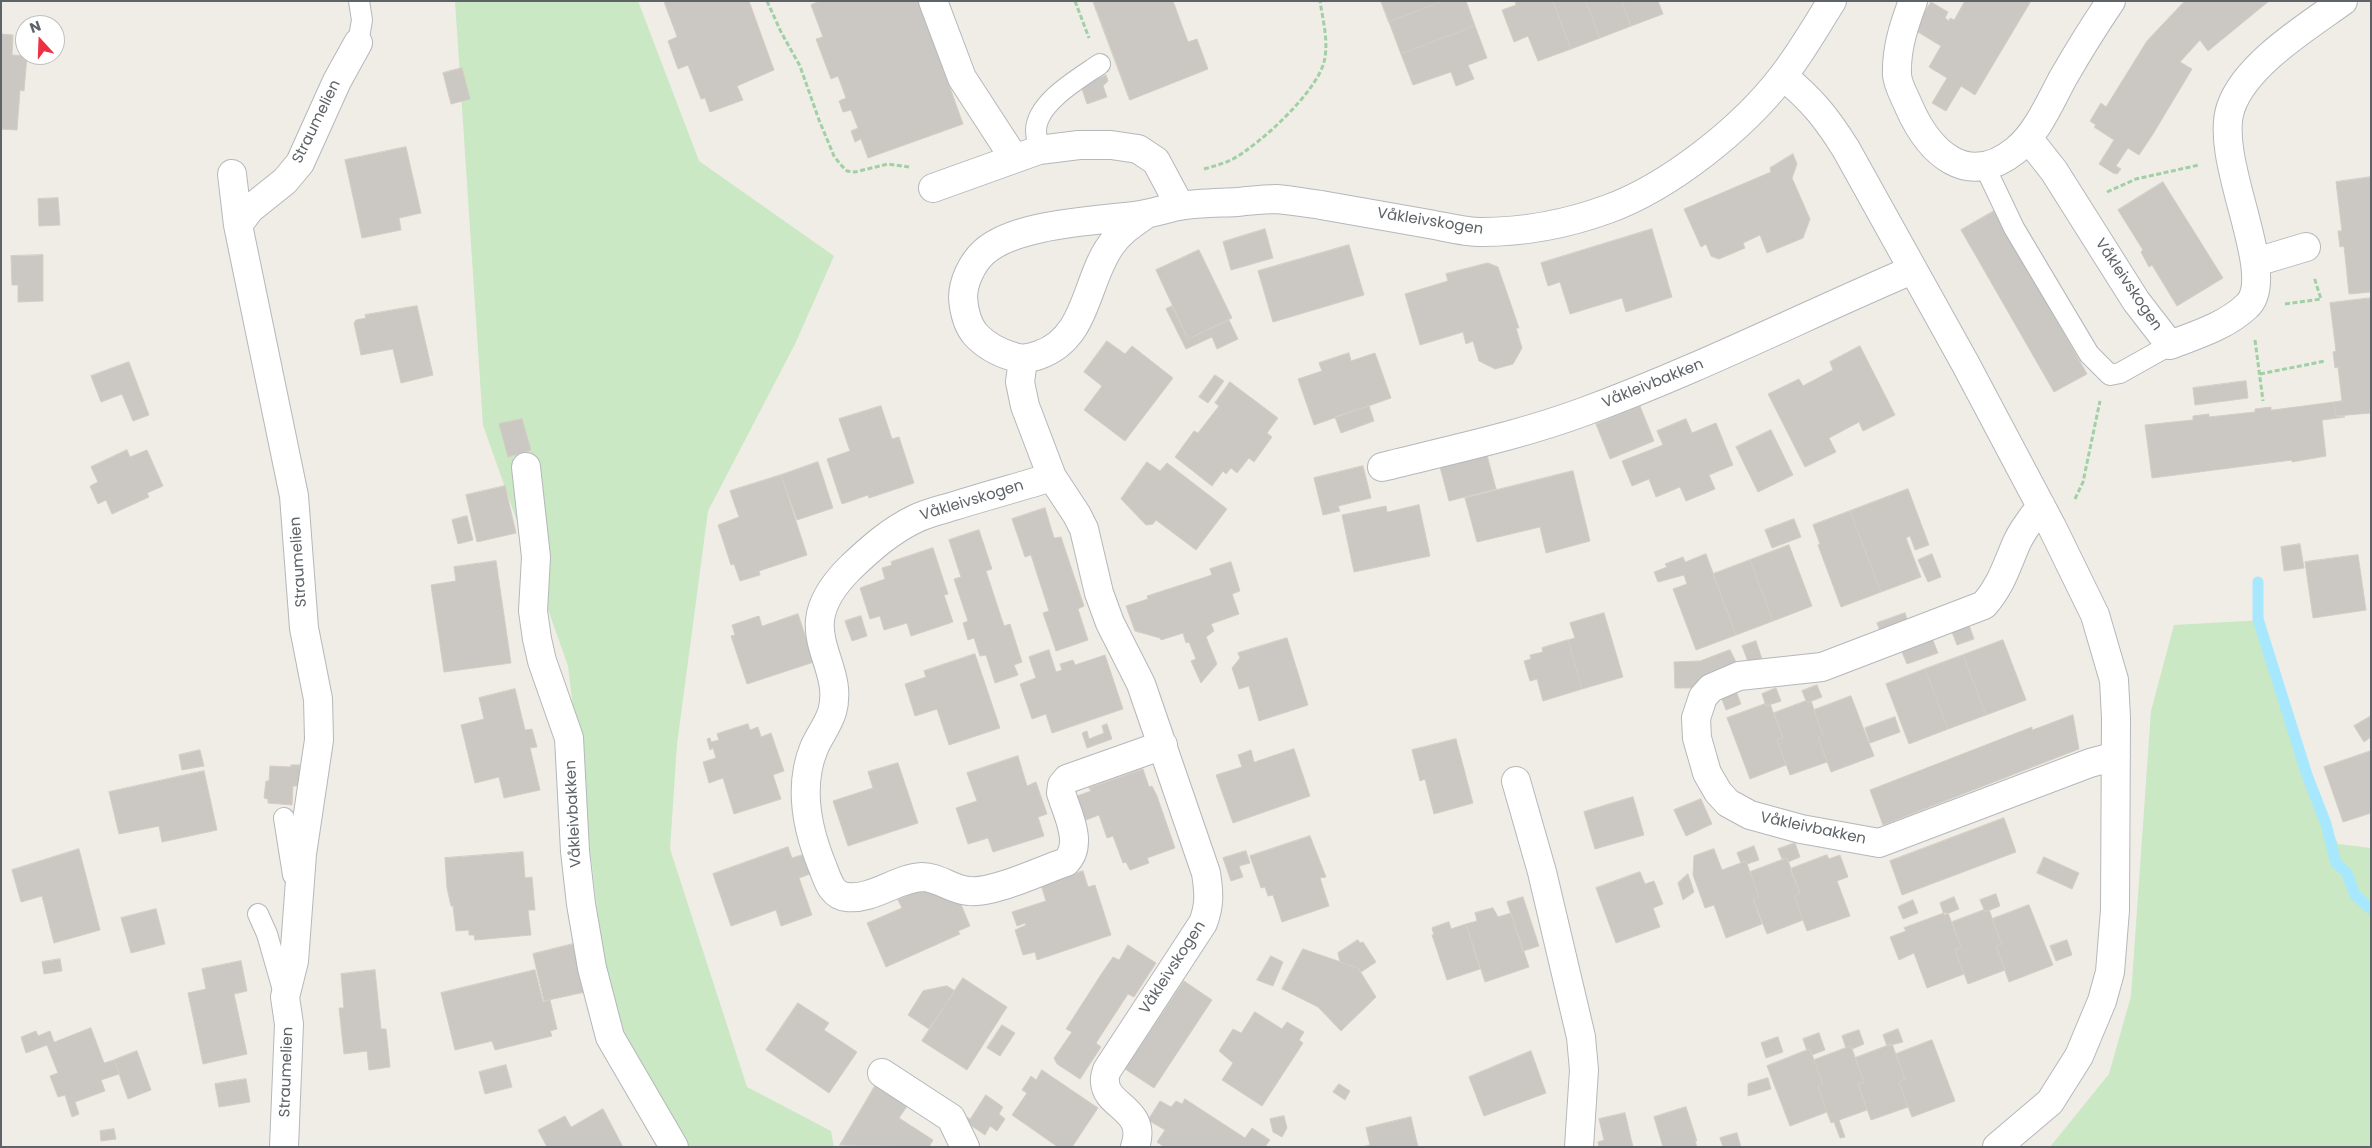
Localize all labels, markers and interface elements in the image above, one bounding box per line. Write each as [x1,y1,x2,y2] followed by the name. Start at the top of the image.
[15,15,65,65] north arrow
[27,16,44,38] text: N
[289,77,345,167] street label: Straumelien
[1376,205,1484,239] street label: Våkleivskogen
[2091,235,2165,335] street label: Våkleivskogen
[1600,355,1706,413] street label: Våkleivbakken
[918,477,1026,525] street label: Våkleivskogen
[287,516,311,608] street label: Straumelien
[562,760,586,868] street label: Våkleivbakken
[1758,809,1868,849] street label: Våkleivbakken
[1136,918,1210,1018] street label: Våkleivskogen
[276,1026,298,1118] street label: Straumelien

